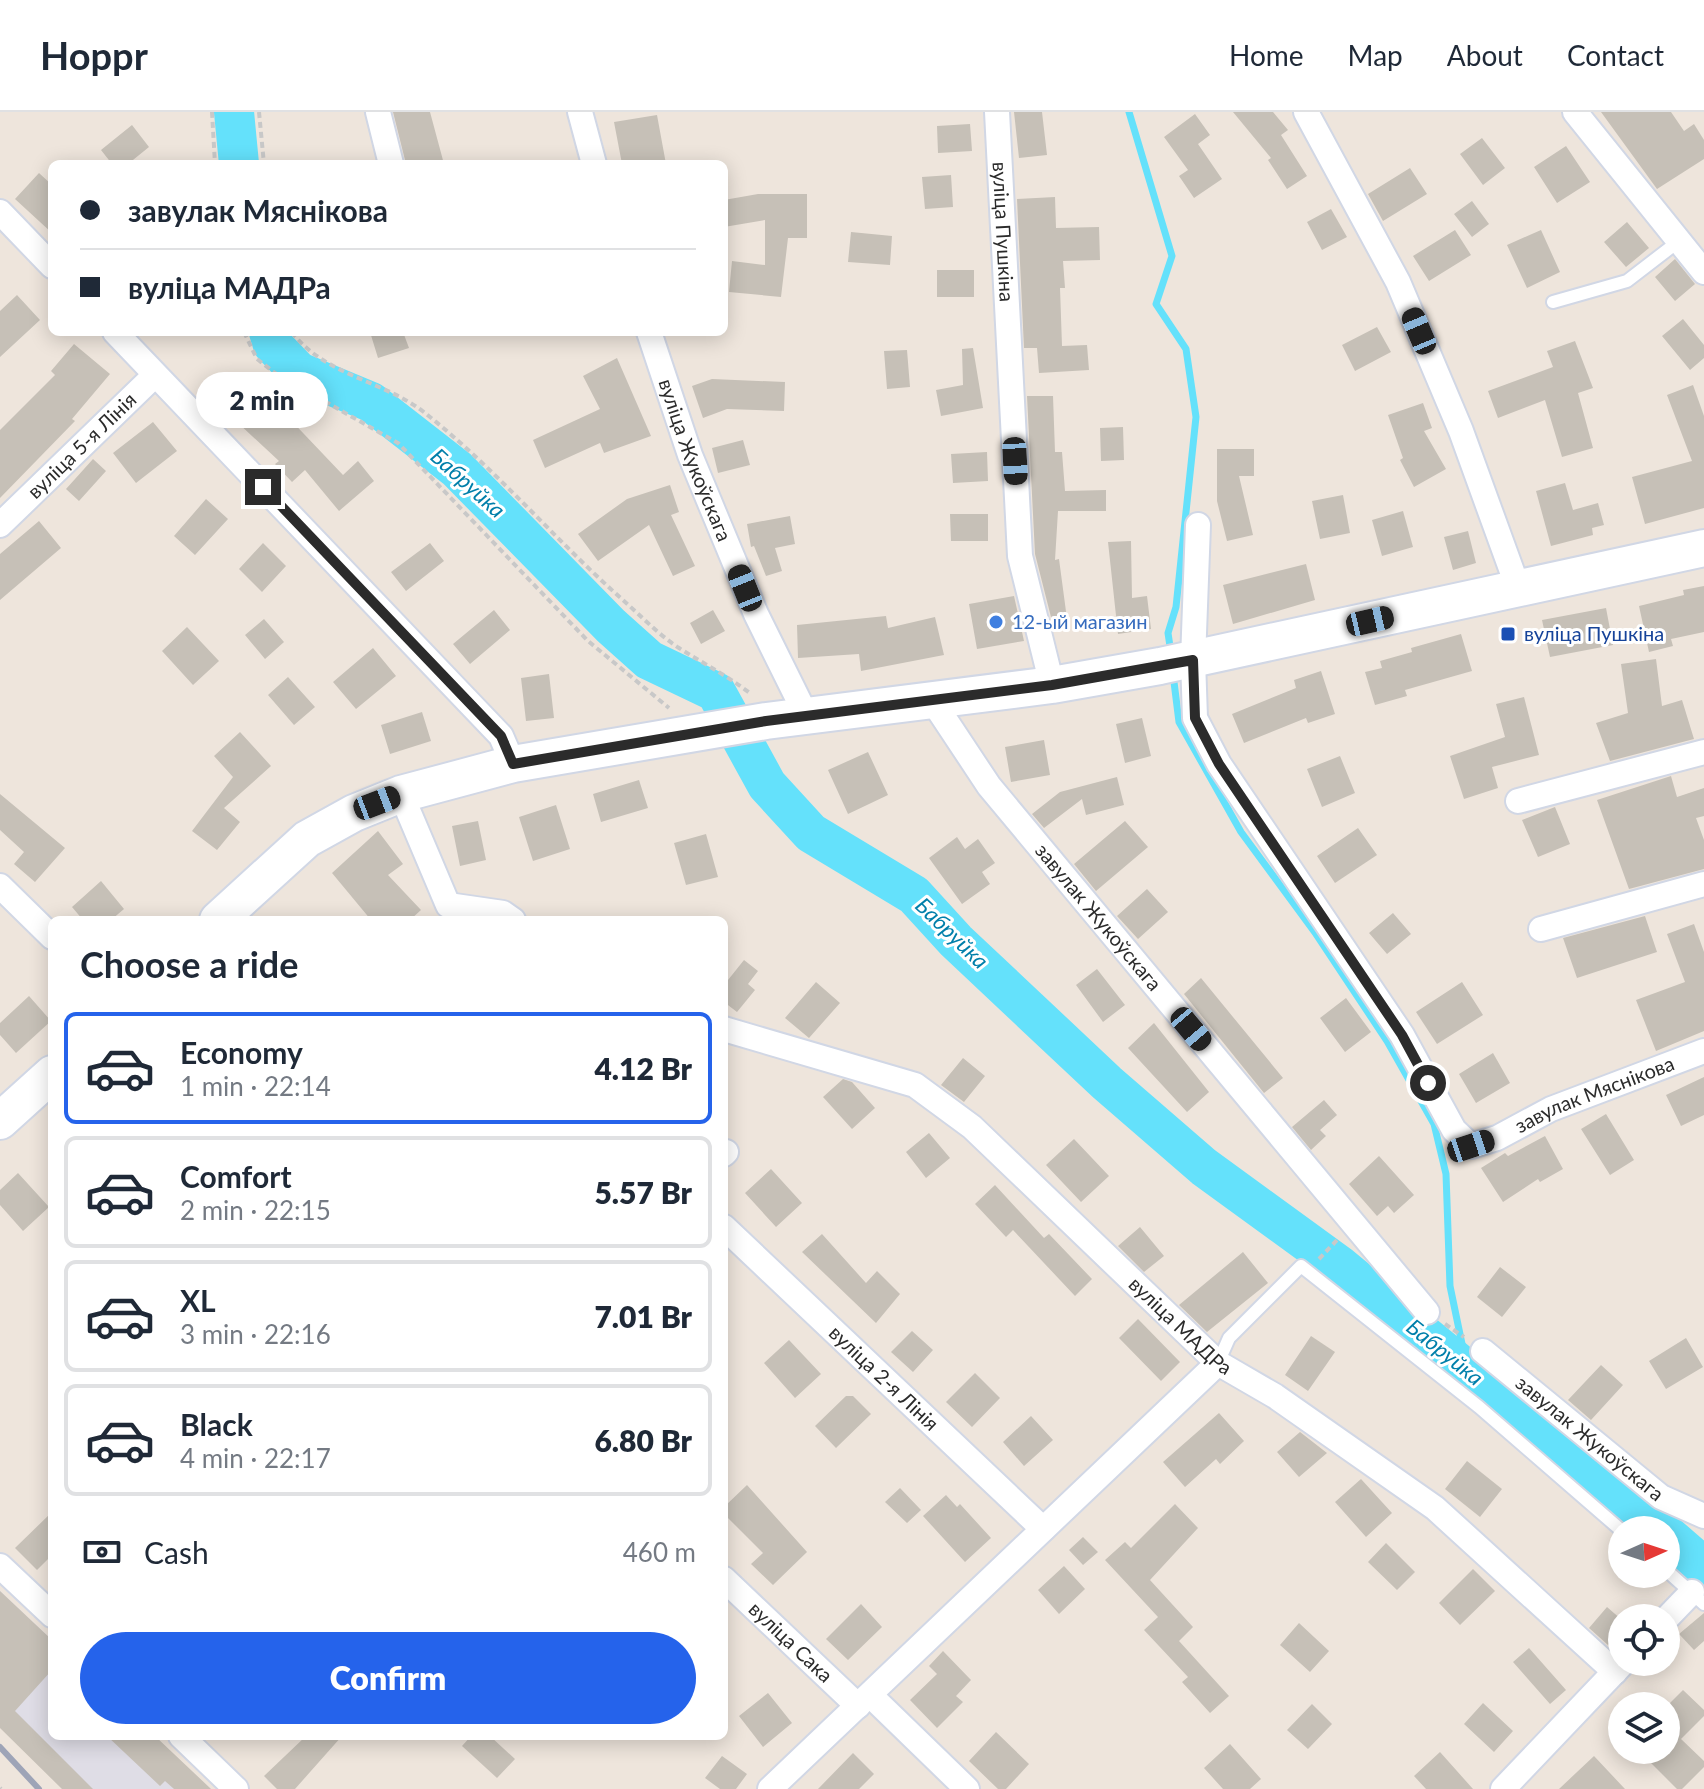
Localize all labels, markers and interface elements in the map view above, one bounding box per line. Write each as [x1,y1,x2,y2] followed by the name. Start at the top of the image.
[40,32,148,78] text: Hoppr
[1229,38,1304,72] text: Home
[1348,38,1403,72] text: Map
[1447,38,1523,72] text: About
[1567,38,1664,72] text: Contact
[989,161,1020,303] street label: вуліца Пушкіна
[128,192,388,228] text: завулак Мяснікова
[128,269,331,305] text: вуліца МАДРа
[1399,304,1439,358] car
[197,371,329,427] callout: 2 min
[654,375,737,544] street label: вуліца Жукоўскага
[230,384,294,416] text: 2 min
[22,387,141,503] street label: вуліца 5-я Лінія
[1002,436,1028,486] car
[426,442,511,523] water label: Бабруйка
[245,469,281,505] route end
[725,561,765,615] car
[1344,604,1396,638] car
[1012,609,1148,633] place label: 12-ый магазин
[987,613,1005,631] marker: 12-ый магазин
[1524,621,1664,645] place label: вуліца Пушкіна
[1499,625,1517,643] marker: вуліца Пушкіна
[350,783,404,823] car
[1031,838,1167,995] street label: завулак Жукоўскага
[910,891,994,974] water label: Бабруйка
[80,942,299,986] text: Choose a ride
[1166,1003,1216,1055] car
[84,1032,156,1104] icon: car
[180,1034,303,1070] text: Economy
[594,1050,692,1086] text: 4.12 Br
[1510,1050,1677,1137] street label: завулак Мяснікова
[1410,1065,1446,1101] route start
[180,1070,331,1102] text: 1 min · 22:14
[1444,1127,1498,1165] car
[84,1156,156,1228] icon: car
[180,1158,292,1194] text: Comfort
[594,1174,692,1210] text: 5.57 Br
[180,1194,331,1226] text: 2 min · 22:15
[1125,1271,1236,1379] street label: вуліца МАДРа
[84,1280,156,1352] icon: car
[180,1282,216,1318] text: XL
[594,1298,692,1334] text: 7.01 Br
[1402,1313,1489,1391] water label: Бабруйка
[180,1318,331,1350] text: 3 min · 22:16
[825,1320,944,1435] street label: вуліца 2-я Лінія
[1512,1370,1669,1505] street label: завулак Жукоўскага
[84,1404,156,1476] icon: car
[180,1406,253,1442] text: Black
[594,1422,692,1458] text: 6.80 Br
[180,1442,331,1474] text: 4 min · 22:17
[1608,1516,1680,1588] north arrow
[1608,1516,1680,1764] map controls
[80,1530,124,1574] icon: cash
[144,1534,209,1570] text: Cash
[623,1536,696,1568] text: 460 m
[745,1596,838,1687] street label: вуліца Сака
[1608,1604,1680,1676] button: locate
[80,1632,696,1724] button: Confirm
[1608,1692,1680,1764] button: layers

